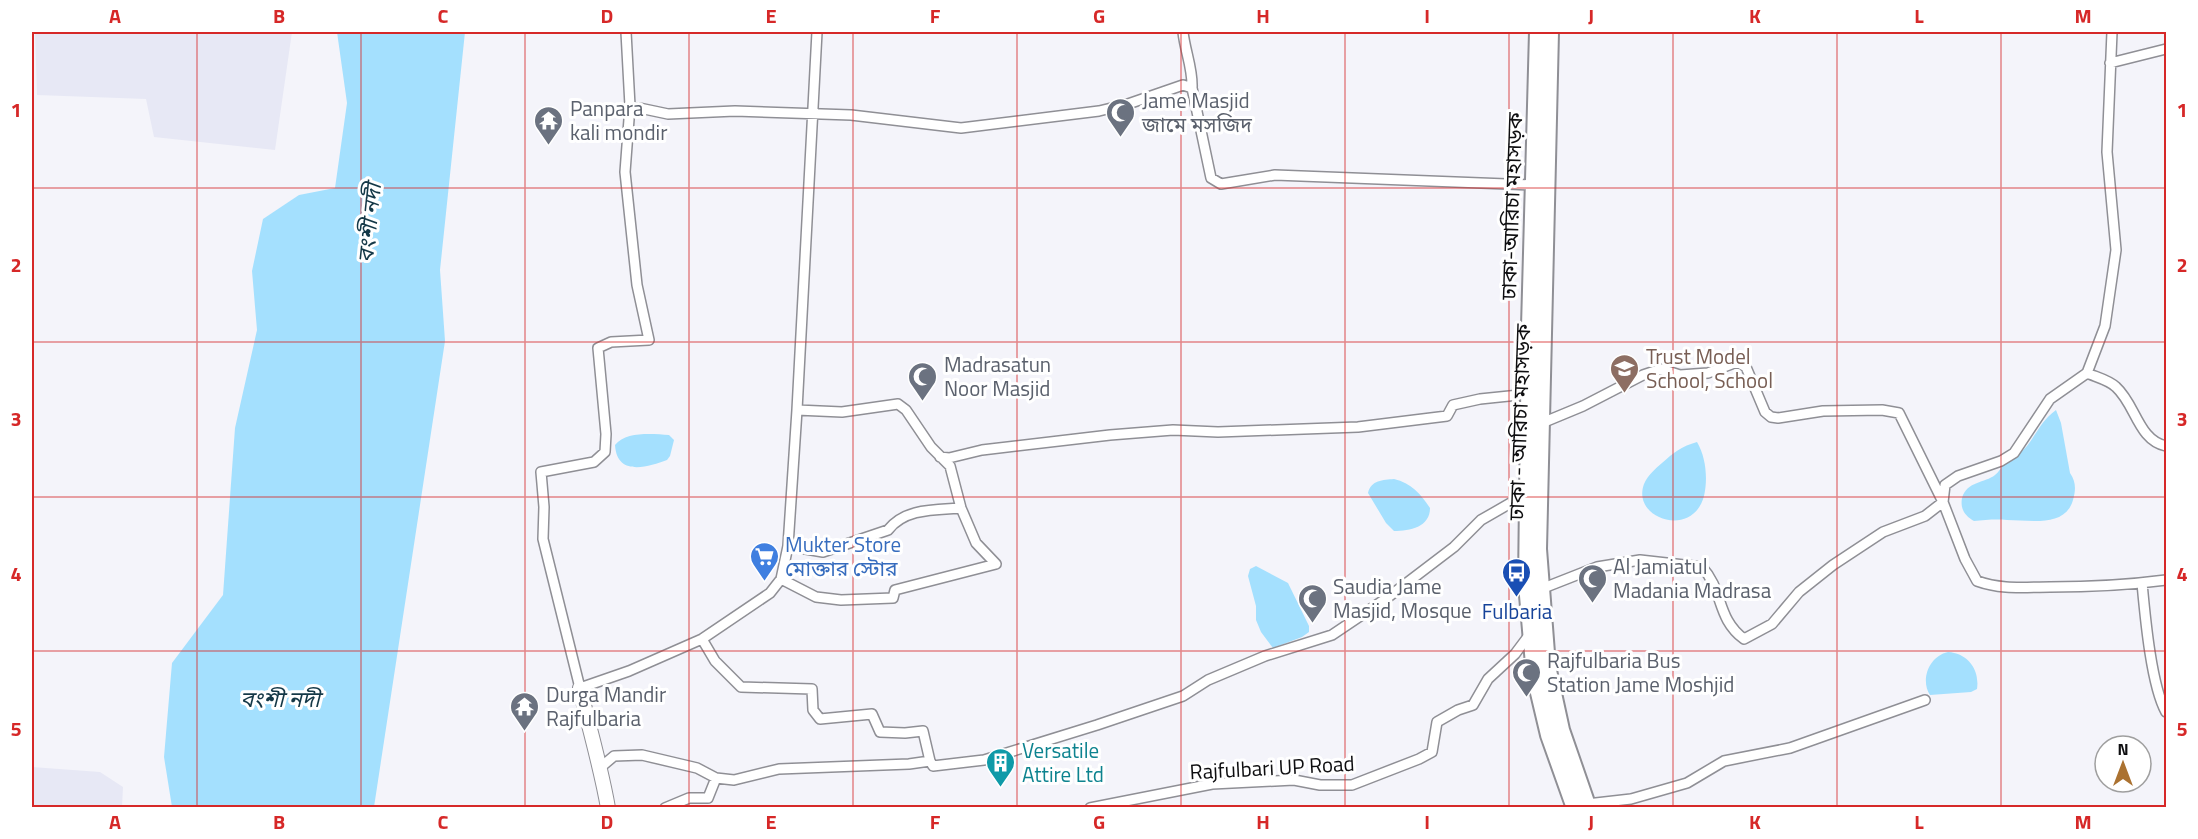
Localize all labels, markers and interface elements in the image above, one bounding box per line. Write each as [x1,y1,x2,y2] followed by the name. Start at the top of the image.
[109,0,121,31] text: A
[273,0,285,31] text: B
[438,0,449,31] text: C
[601,0,613,31] text: D
[765,0,777,31] text: E
[930,0,941,31] text: F
[1093,0,1105,31] text: G
[1256,0,1270,31] text: H
[1424,0,1430,31] text: I
[1588,0,1594,31] text: J
[1749,0,1761,31] text: K
[1914,0,1924,31] text: L
[2074,0,2092,31] text: M
[1141,84,1252,140] place label: Jame Masjid জামে মসজিদ
[570,92,667,148] place label: Panpara kali mondir
[10,94,22,125] text: 1
[2176,94,2188,125] text: 1
[1105,96,1137,138] mosque icon: Jame Masjid জামে মসজিদ
[533,104,565,146] temple icon: Panpara kali mondir
[1492,111,1530,301] street label: ঢাকা-আরিচা মহাসড়ক
[348,177,391,264] water label: বংশী নদী
[10,249,22,280] text: 2
[2176,249,2188,280] text: 2
[1500,322,1538,522] street label: ঢাকা - আরিচা মহাসড়ক
[1646,340,1773,396] place label: Trust Model School, School
[944,348,1051,404] place label: Madrasatun Noor Masjid
[1609,352,1641,394] school or university icon: Trust Model School, School
[907,360,939,402] mosque icon: Madrasatun Noor Masjid
[10,403,22,434] text: 3
[2176,403,2188,434] text: 3
[785,528,901,584] place label: Mukter Store মোক্তার স্টোর
[748,540,780,582] supermarket icon: Mukter Store মোক্তার স্টোর
[1613,550,1772,606] place label: Al Jamiatul Madania Madrasa
[1501,556,1533,598] bus stop icon: Fulbaria
[10,558,22,589] text: 4
[2176,558,2188,589] text: 4
[1576,562,1608,604] mosque icon: Al Jamiatul Madania Madrasa
[1333,570,1472,626] place label: Saudia Jame Masjid, Mosque
[1296,582,1328,624] mosque icon: Saudia Jame Masjid, Mosque
[1482,595,1553,627] place label: Fulbaria
[1547,644,1734,700] place label: Rajfulbaria Bus Station Jame Moshjid
[1510,656,1542,698] mosque icon: Rajfulbaria Bus Station Jame Moshjid
[546,678,666,734] place label: Durga Mandir Rajfulbaria
[240,682,324,716] water label: বংশী নদী
[509,690,541,732] temple icon: Durga Mandir Rajfulbaria
[10,713,22,744] text: 5
[2176,713,2188,744] text: 5
[1022,734,1104,790] place label: Versatile Attire Ltd
[2093,734,2153,794] north arrow
[2117,737,2129,761] text: N
[985,746,1017,788] building icon: Versatile Attire Ltd
[1189,747,1355,787] street label: Rajfulbari UP Road
[109,806,121,837] text: A
[273,806,285,837] text: B
[438,806,449,837] text: C
[601,806,613,837] text: D
[765,806,777,837] text: E
[930,806,941,837] text: F
[1093,806,1105,837] text: G
[1256,806,1270,837] text: H
[1424,806,1430,837] text: I
[1588,806,1594,837] text: J
[1749,806,1761,837] text: K
[1914,806,1924,837] text: L
[2074,806,2092,837] text: M

